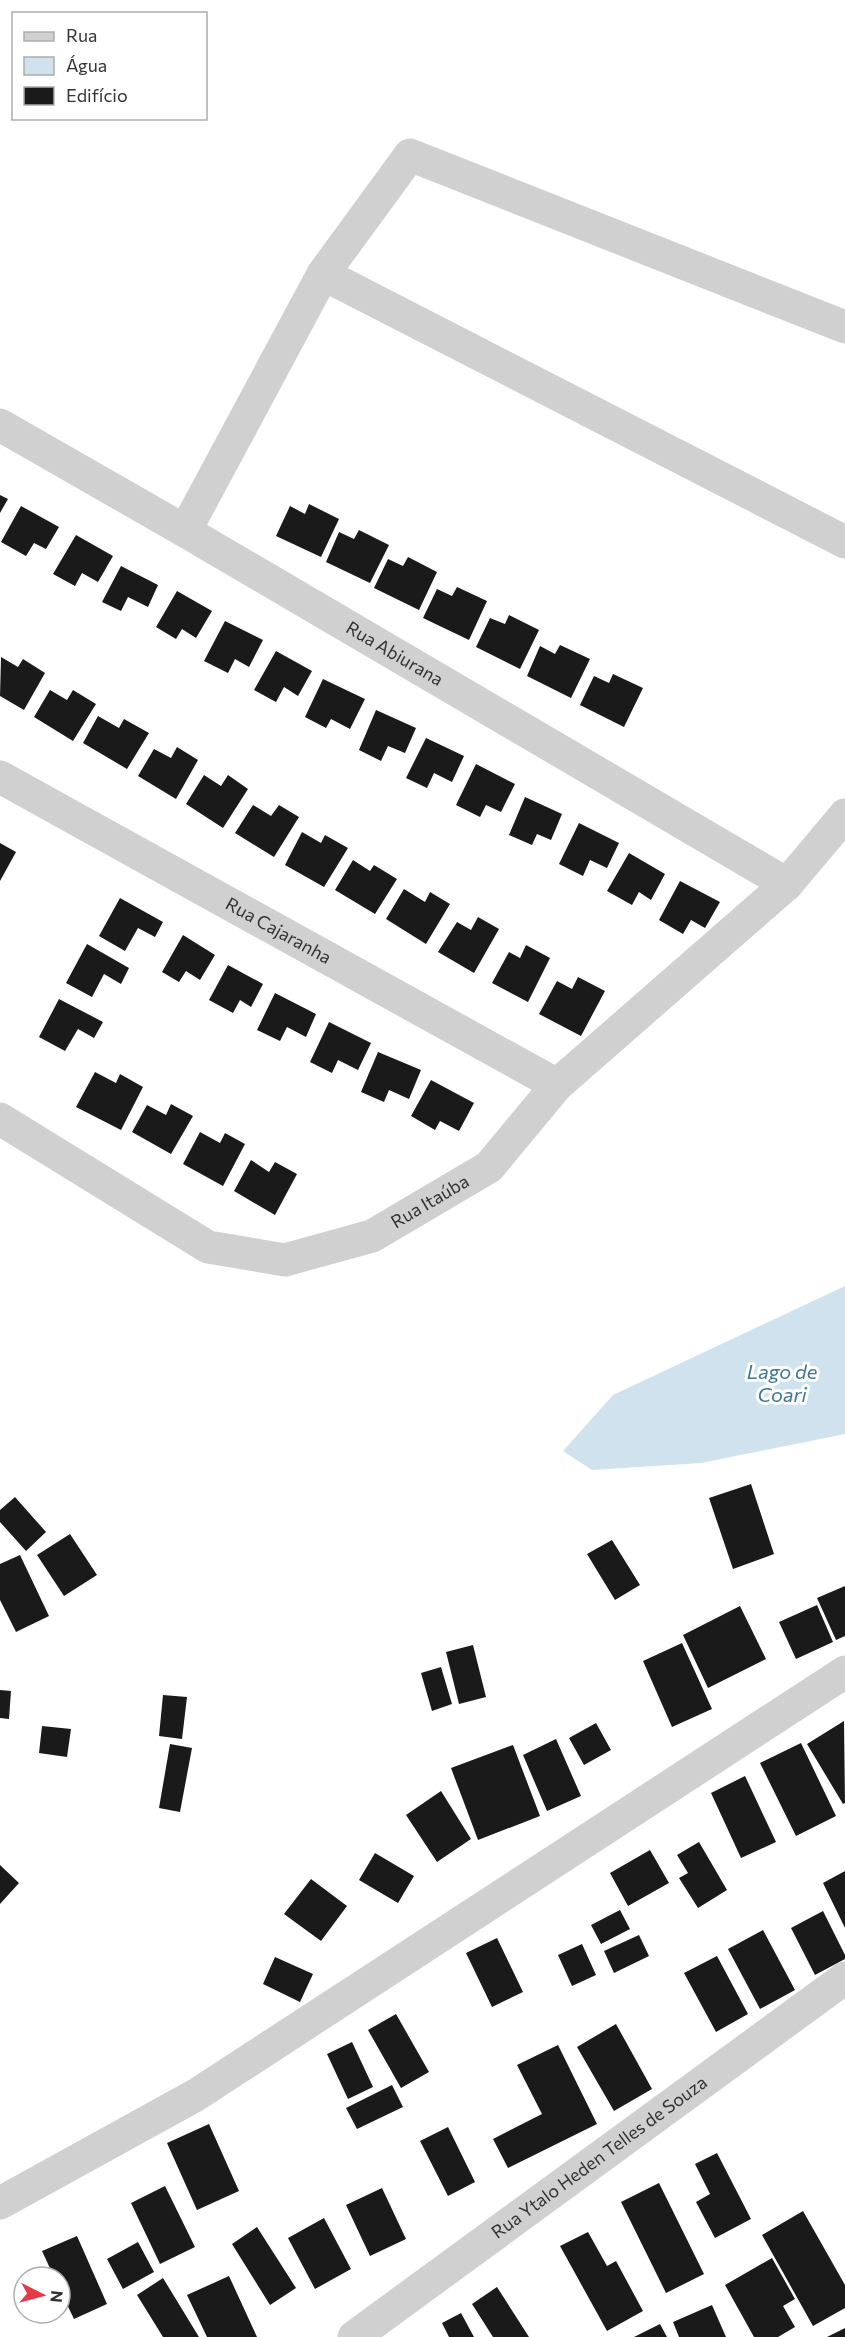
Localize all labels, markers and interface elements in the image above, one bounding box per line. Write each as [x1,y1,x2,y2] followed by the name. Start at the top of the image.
[12,12,207,120] legend
[66,24,97,46] text: Rua
[66,54,107,76] text: Água
[66,84,128,106] text: Edifício
[342,616,447,690] street label: Rua Abiurana
[222,892,335,968] street label: Rua Cajaranha
[387,1169,473,1232] street label: Rua Itaúba
[747,1359,818,1406] water label: Lago de Coari
[487,2071,711,2243] street label: Rua Ytalo Heden Telles de Souza
[12,2265,72,2325] north arrow
[47,2290,67,2304] text: N

